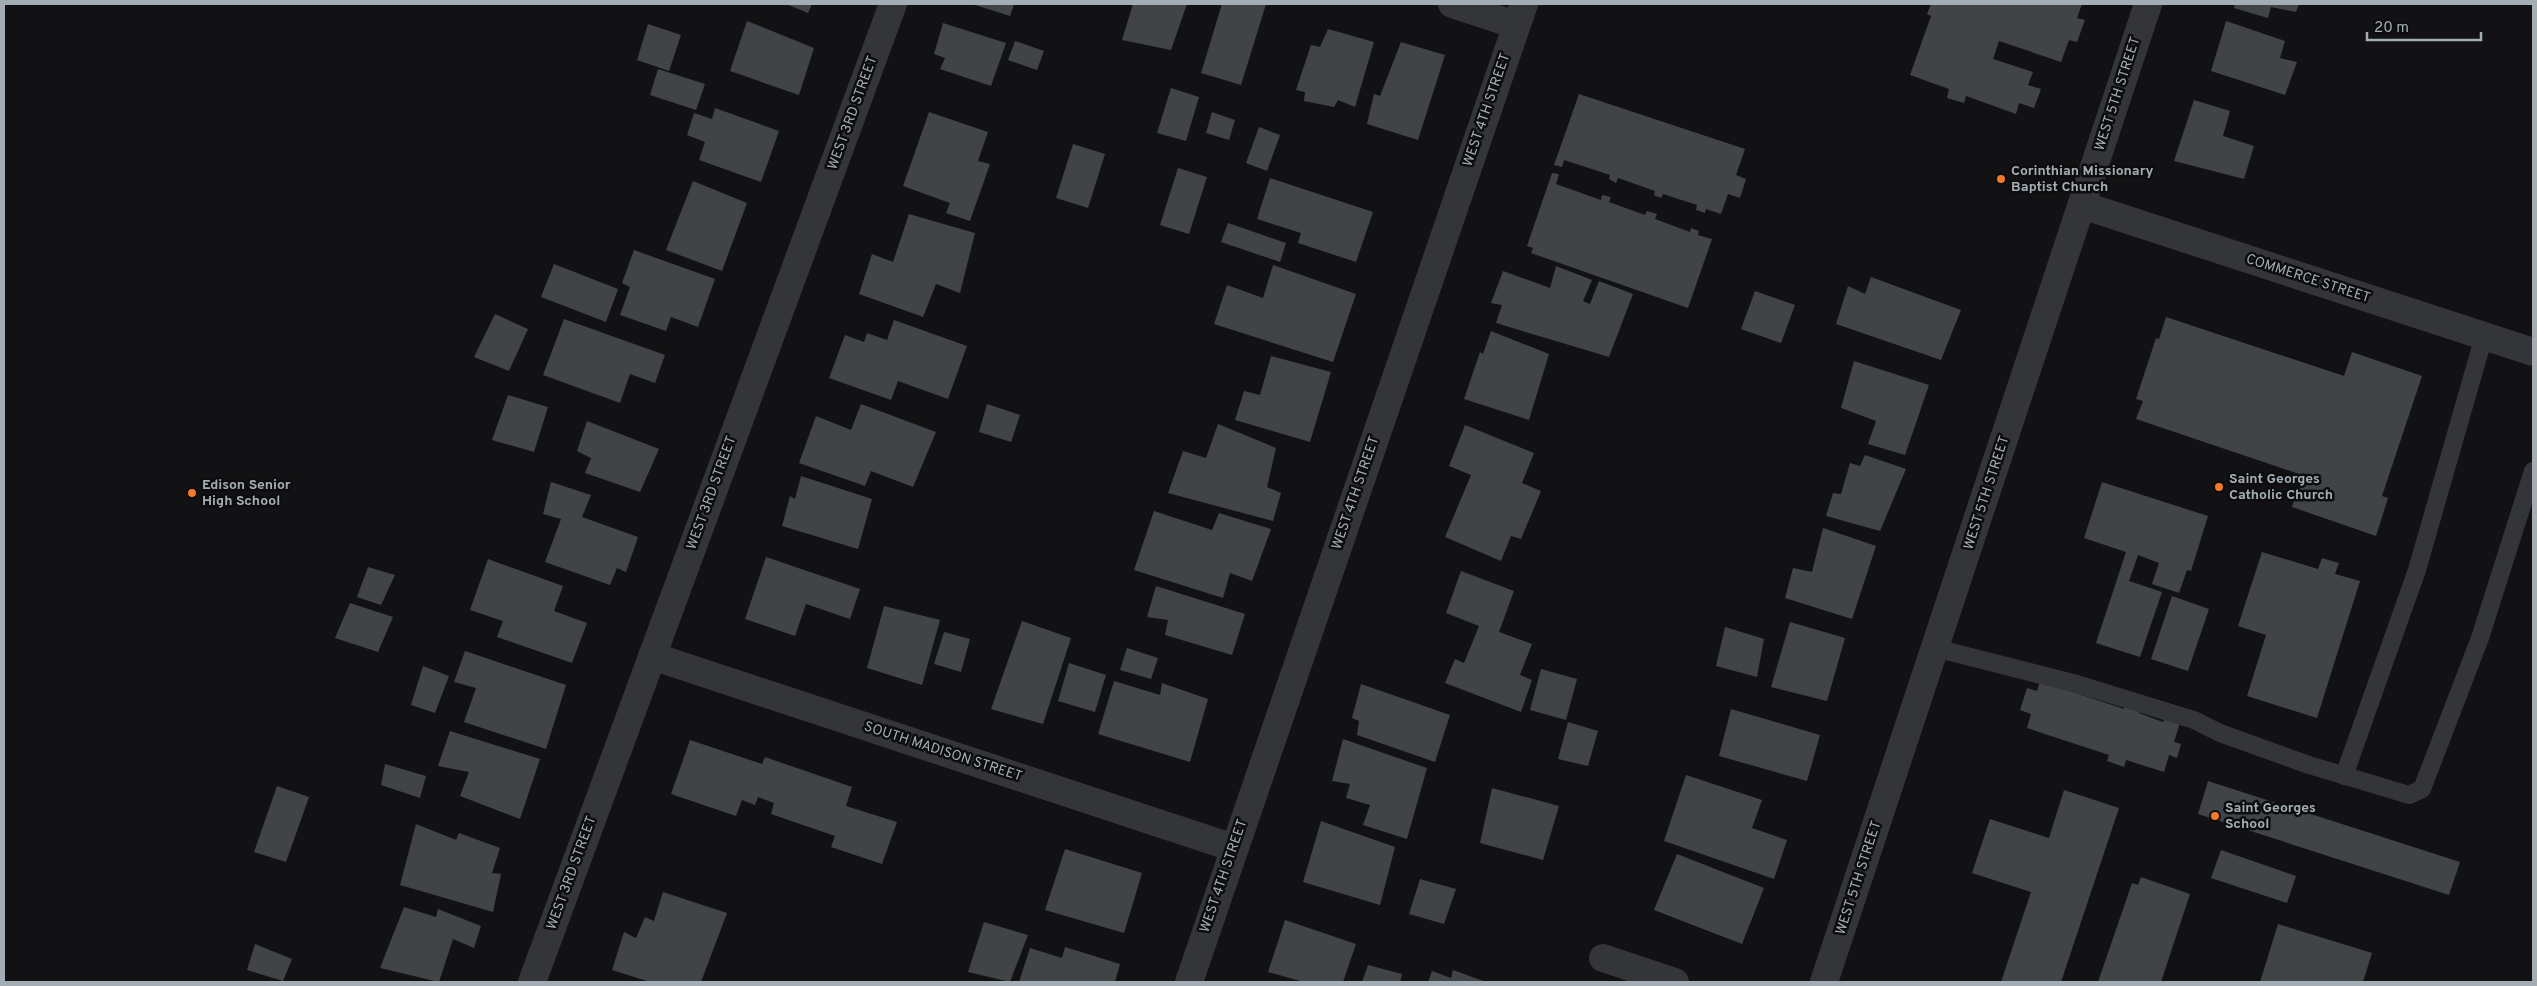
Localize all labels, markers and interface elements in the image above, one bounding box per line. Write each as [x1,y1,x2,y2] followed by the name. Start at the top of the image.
[2367,10,2481,42] scale bar
[2374,19,2409,38] text: 20 m
[2092,35,2144,153] street label: WEST 5TH STREET
[1460,51,1514,169] street label: WEST 4TH STREET
[825,54,881,172] street label: WEST 3RD STREET
[2011,163,2154,196] place label: Corinthian Missionary Baptist Church
[1995,173,2007,185] marker: Corinthian Missionary Baptist Church
[2244,251,2372,307] street label: COMMERCE STREET
[684,434,740,552] street label: WEST 3RD STREET
[1329,434,1383,552] street label: WEST 4TH STREET
[1961,434,2013,552] street label: WEST 5TH STREET
[2229,471,2333,504] place label: Saint Georges Catholic Church
[202,477,291,510] place label: Edison Senior High School
[2213,481,2225,493] marker: Saint Georges Catholic Church
[186,487,198,499] marker: Edison Senior High School
[862,718,1024,786] street label: SOUTH MADISON STREET
[2225,800,2316,833] place label: Saint Georges School
[2209,810,2221,822] marker: Saint Georges School
[544,814,600,932] street label: WEST 3RD STREET
[1197,817,1251,935] street label: WEST 4TH STREET
[1833,819,1885,937] street label: WEST 5TH STREET

